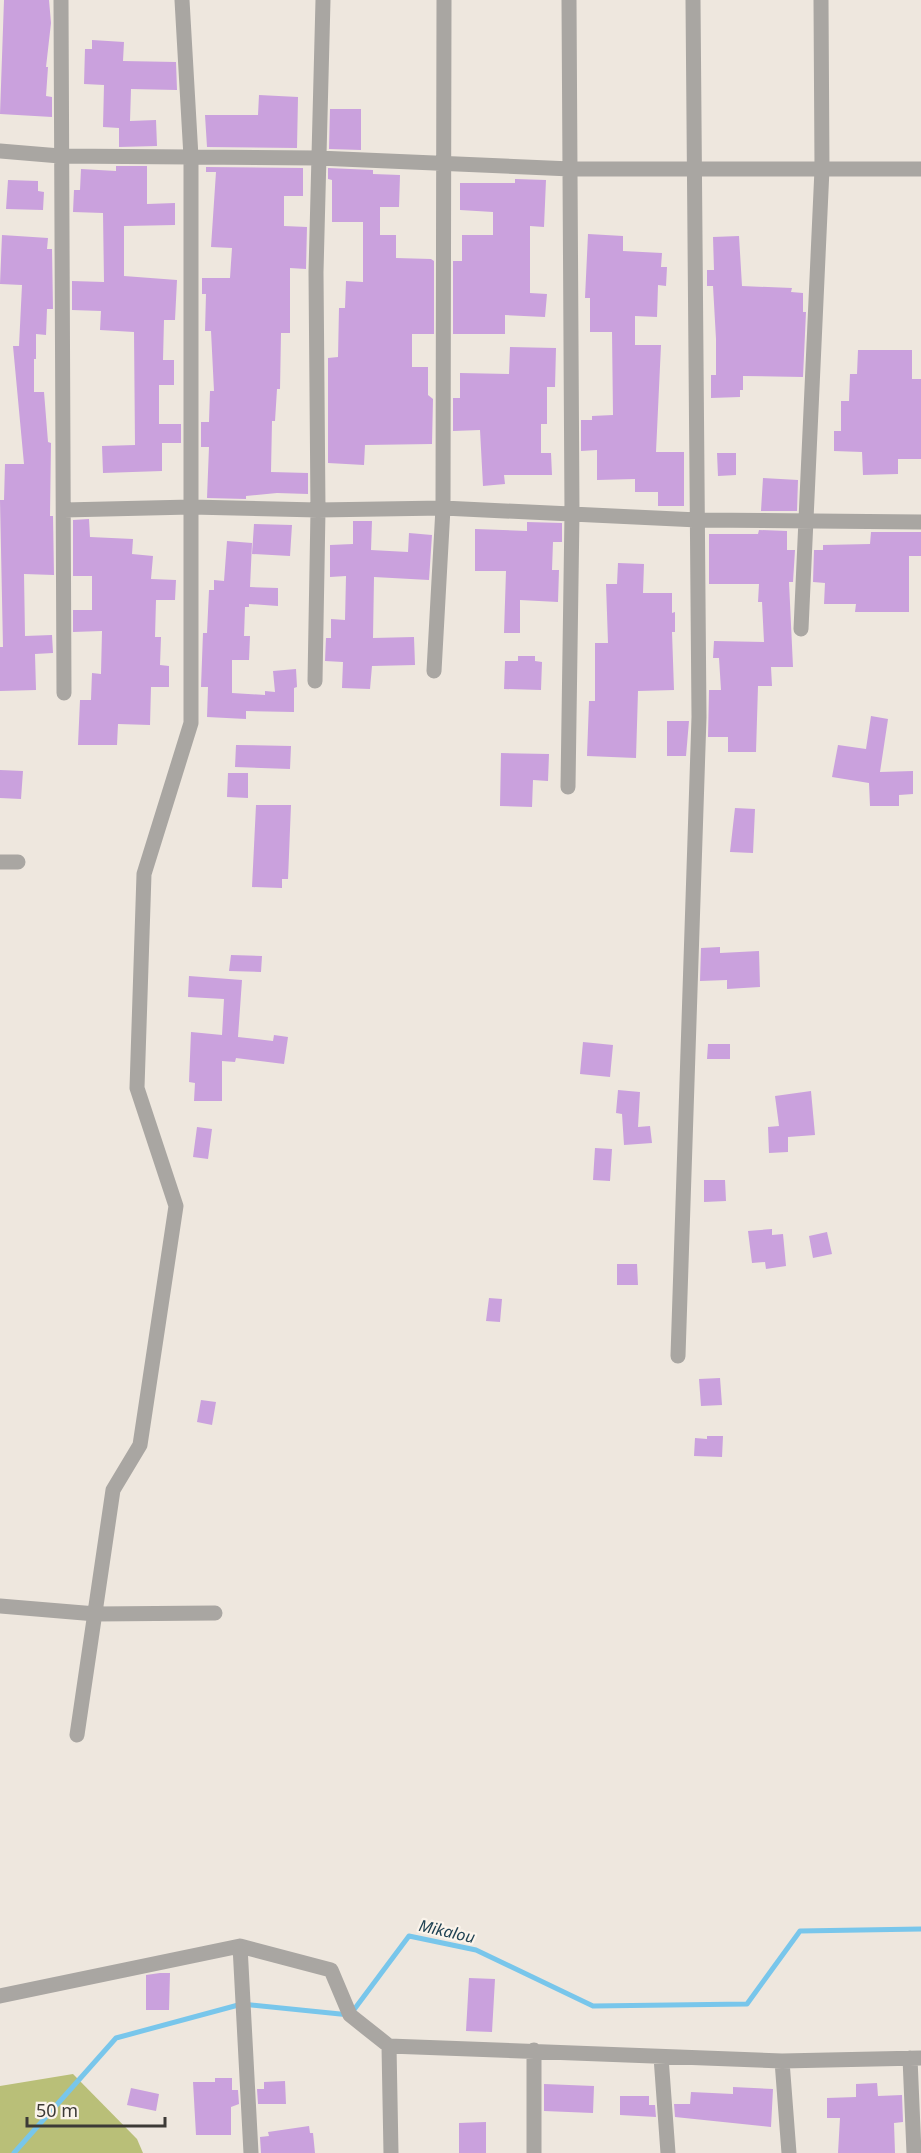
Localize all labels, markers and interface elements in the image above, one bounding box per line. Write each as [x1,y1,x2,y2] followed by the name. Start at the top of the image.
[417,1914,477,1948] water label: Mikalou
[27,2090,165,2128] scale bar
[36,2098,78,2122] text: 50 m

